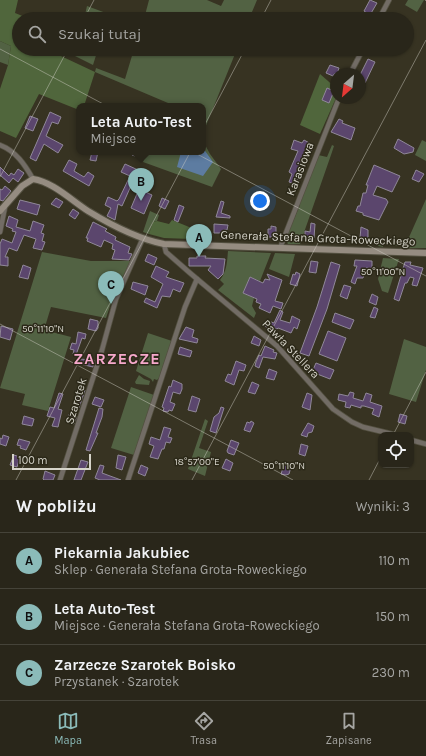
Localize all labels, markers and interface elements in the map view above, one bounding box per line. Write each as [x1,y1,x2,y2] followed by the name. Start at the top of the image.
[12,12,414,56] search box
[26,23,48,45] icon: search
[58,25,142,43] text: Szukaj tutaj
[330,68,366,104] north arrow
[76,103,206,155] popup
[90,113,192,131] text: Leta Auto-Test
[90,131,136,146] text: Miejsce
[283,140,317,198] street label: Karasiowa
[128,168,154,201] pin: B
[250,191,270,211] your location
[186,224,212,257] pin: A
[220,228,416,248] street label: Generała Stefana Grota-Roweckiego
[361,266,405,278] text: 50°11'00"N
[98,271,124,304] pin: C
[259,317,323,381] street label: Pawła Stellera
[22,323,64,335] text: 50°11'10"N
[73,349,161,368] district label: ZARZECZE
[62,376,90,426] street label: Szarotek
[378,432,414,468] map controls
[378,432,414,468] button: locate
[12,452,91,471] scale bar
[18,454,48,467] text: 100 m
[174,456,220,468] text: 18°57'00"E
[263,460,305,472] text: 50°11'10"N
[16,496,97,516] text: W pobliżu
[356,499,410,514] text: Wyniki: 3
[54,544,190,562] text: Piekarnia Jakubiec
[25,553,33,568] text: A
[378,553,410,568] text: 110 m
[54,562,307,577] text: Sklep · Generała Stefana Grota-Roweckiego
[54,600,155,618] text: Leta Auto-Test
[25,609,33,624] text: B
[375,609,410,624] text: 150 m
[54,618,320,633] text: Miejsce · Generała Stefana Grota-Roweckiego
[54,656,236,674] text: Zarzecze Szarotek Boisko
[25,665,33,680] text: C
[372,665,410,680] text: 230 m
[54,674,179,689] text: Przystanek · Szarotek
[54,710,82,747] tab: Mapa
[190,710,217,747] tab: Trasa
[325,710,372,747] tab: Zapisane

